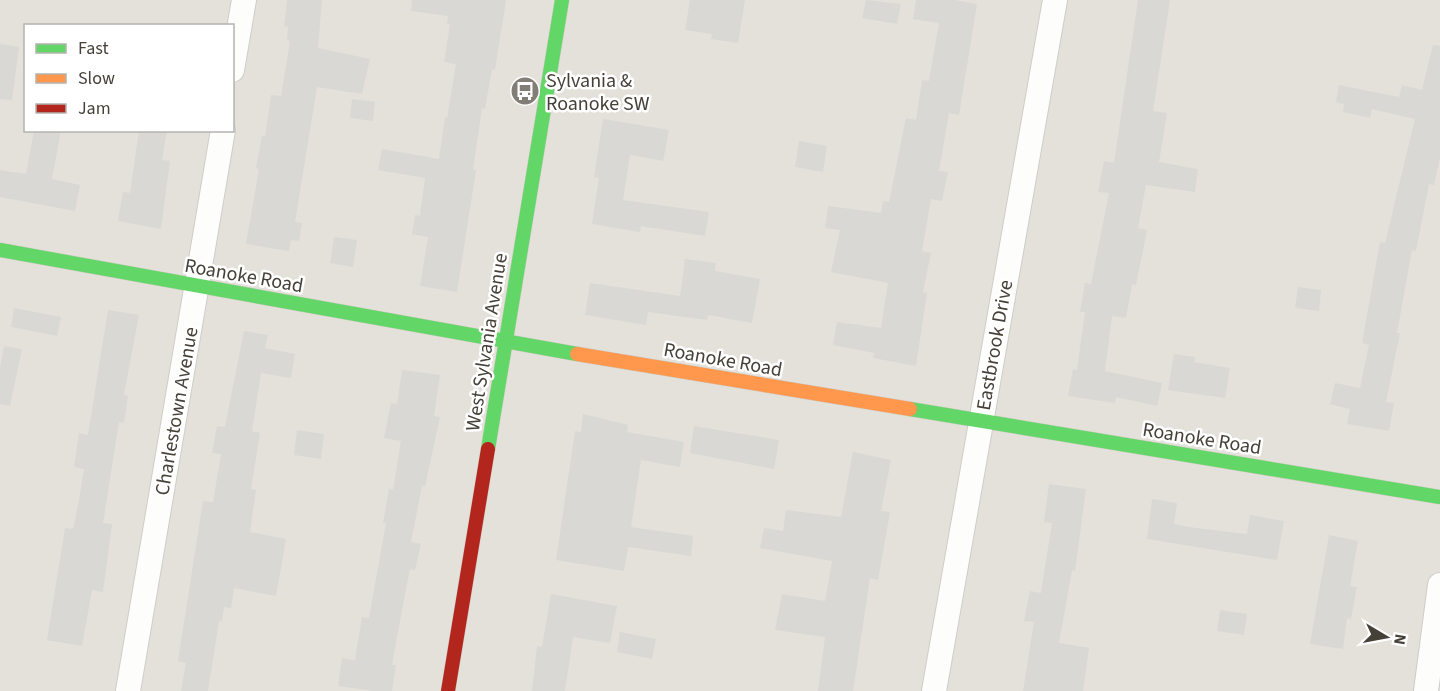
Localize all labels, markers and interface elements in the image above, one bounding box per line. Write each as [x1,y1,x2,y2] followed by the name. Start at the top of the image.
[24,24,234,132] legend
[78,36,109,61] text: Fast
[78,66,115,91] text: Slow
[546,67,650,118] place label: Sylvania & Roanoke SW
[509,75,541,107] bus stop icon: Sylvania & Roanoke SW
[78,96,111,121] text: Jam
[459,251,515,433] street label: West Sylvania Avenue
[182,252,305,300] street label: Roanoke Road
[970,278,1020,413] street label: Eastbrook Drive
[148,325,206,498] street label: Charlestown Avenue
[661,336,784,384] street label: Roanoke Road
[1140,416,1263,462] street label: Roanoke Road
[1356,607,1416,667] north arrow
[1388,632,1412,647] text: N

